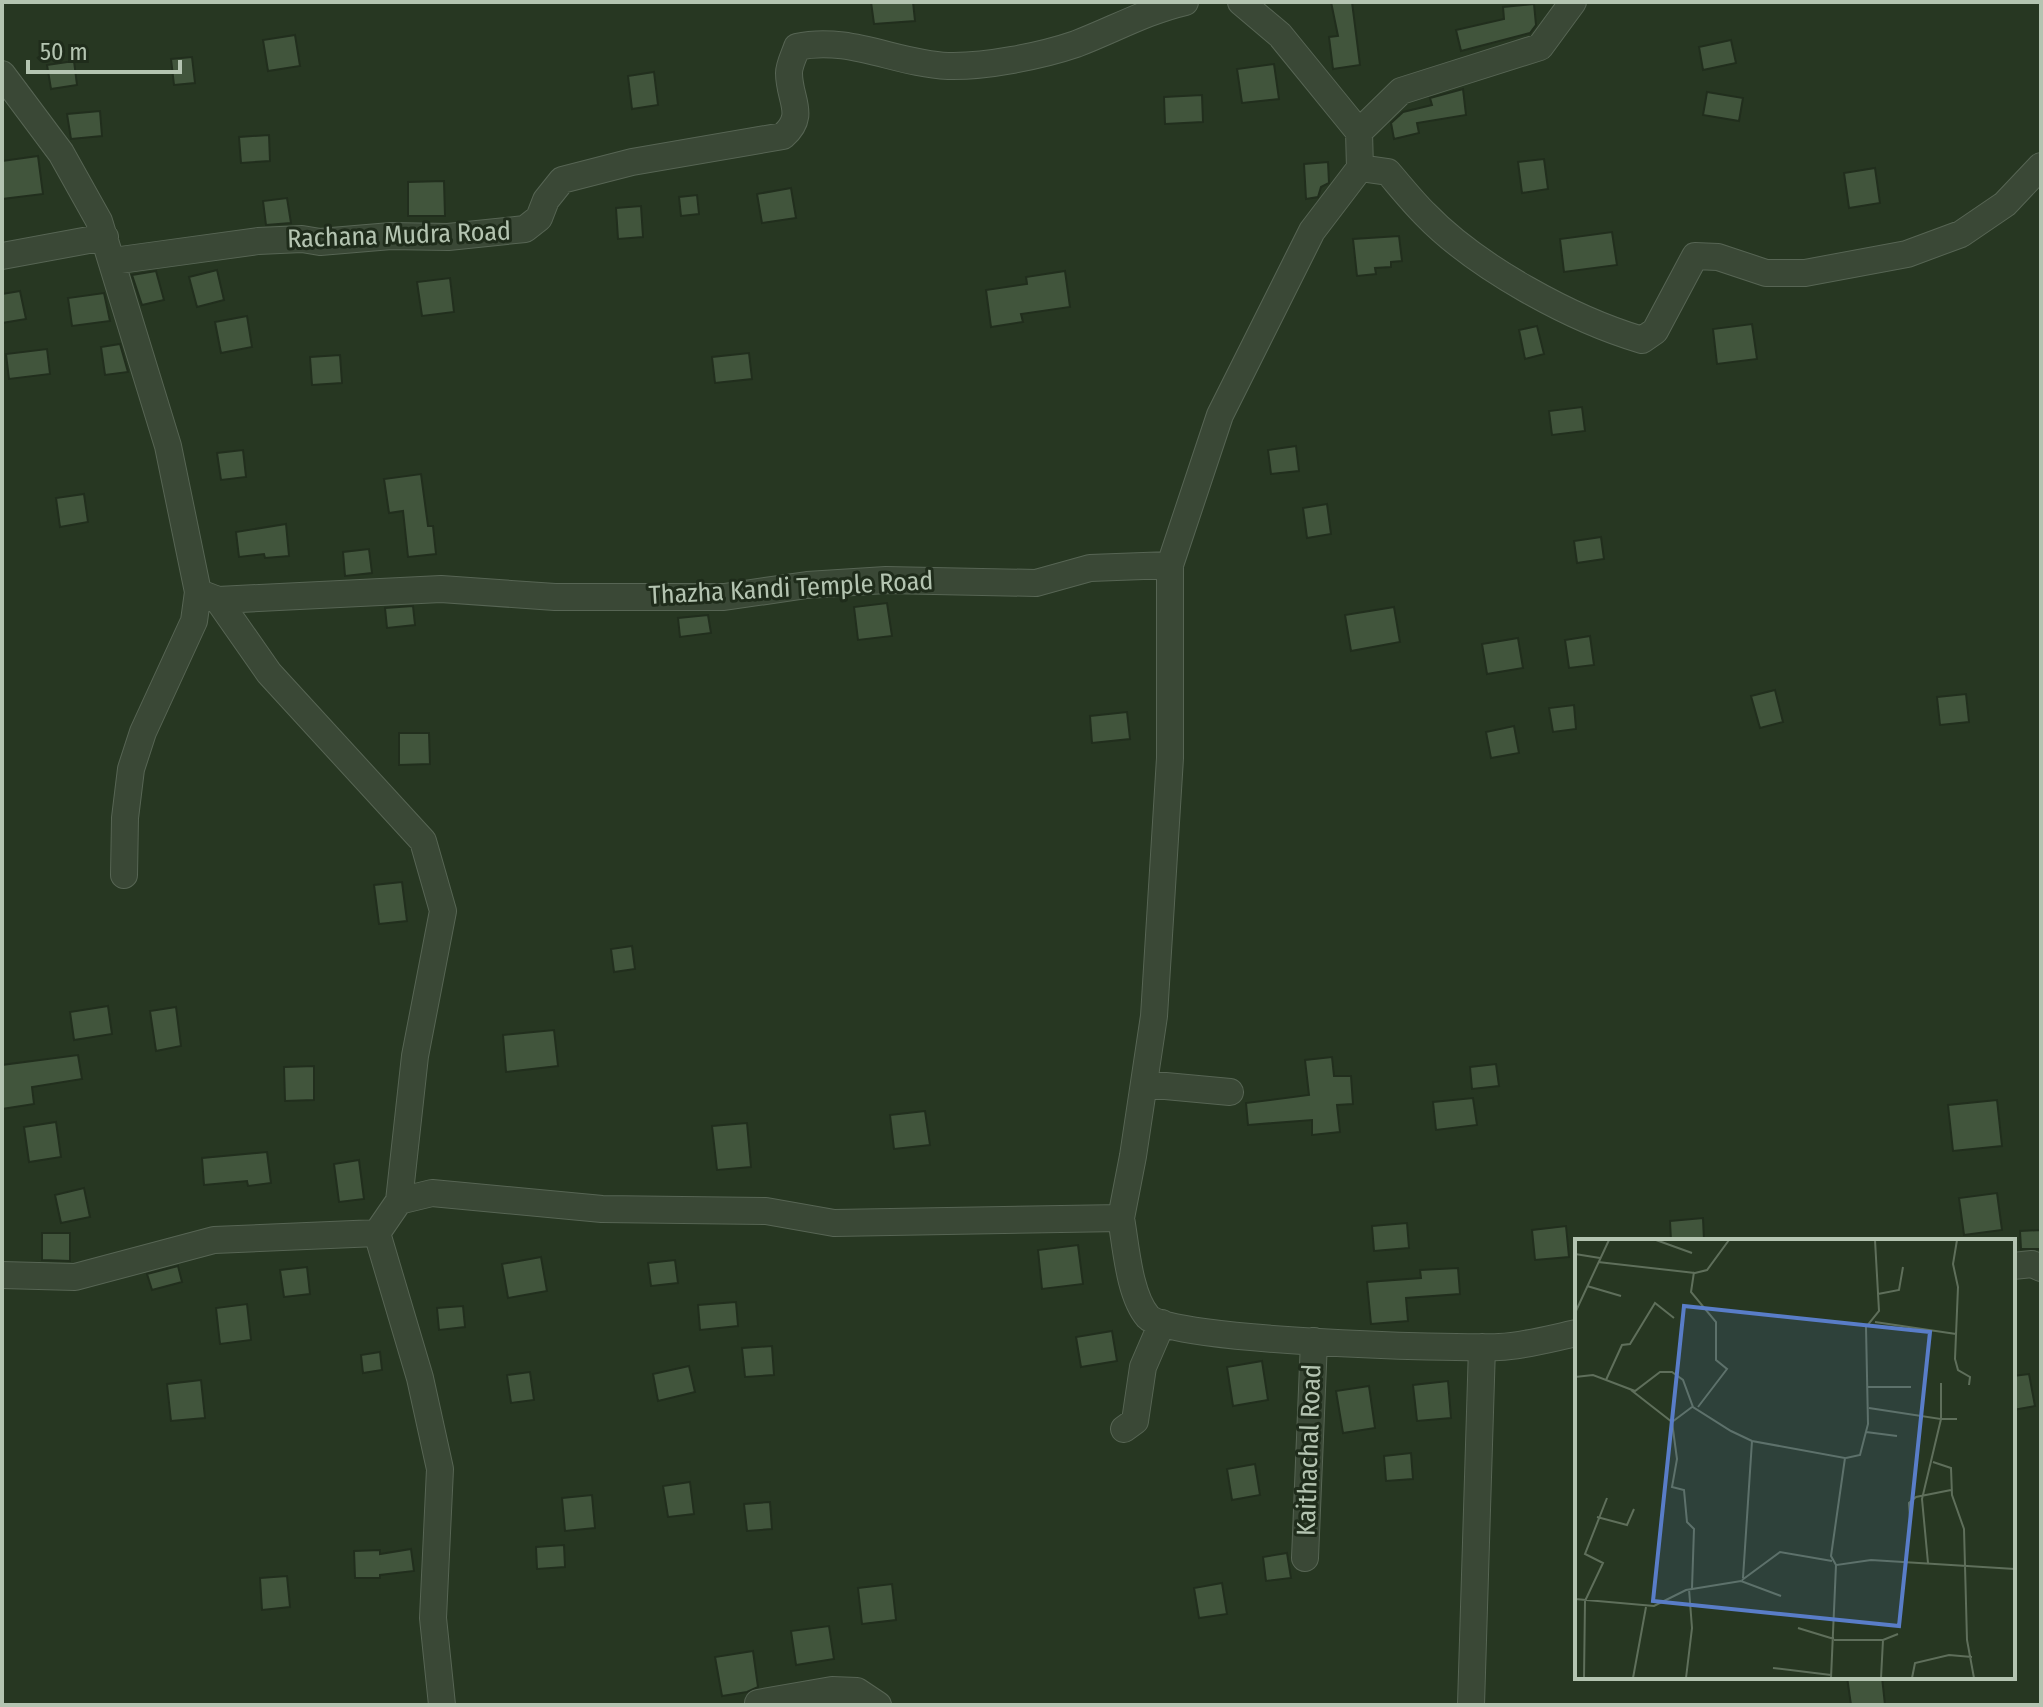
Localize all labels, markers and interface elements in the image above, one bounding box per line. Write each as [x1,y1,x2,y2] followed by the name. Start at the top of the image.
[28,24,180,74] scale bar
[40,38,88,66] text: 50 m
[287,216,511,254] street label: Rachana Mudra Road
[648,565,934,611] street label: Thazha Kandi Temple Road
[1575,1239,2015,1679] inset map
[1291,1364,1327,1536] street label: Kaithachal Road

